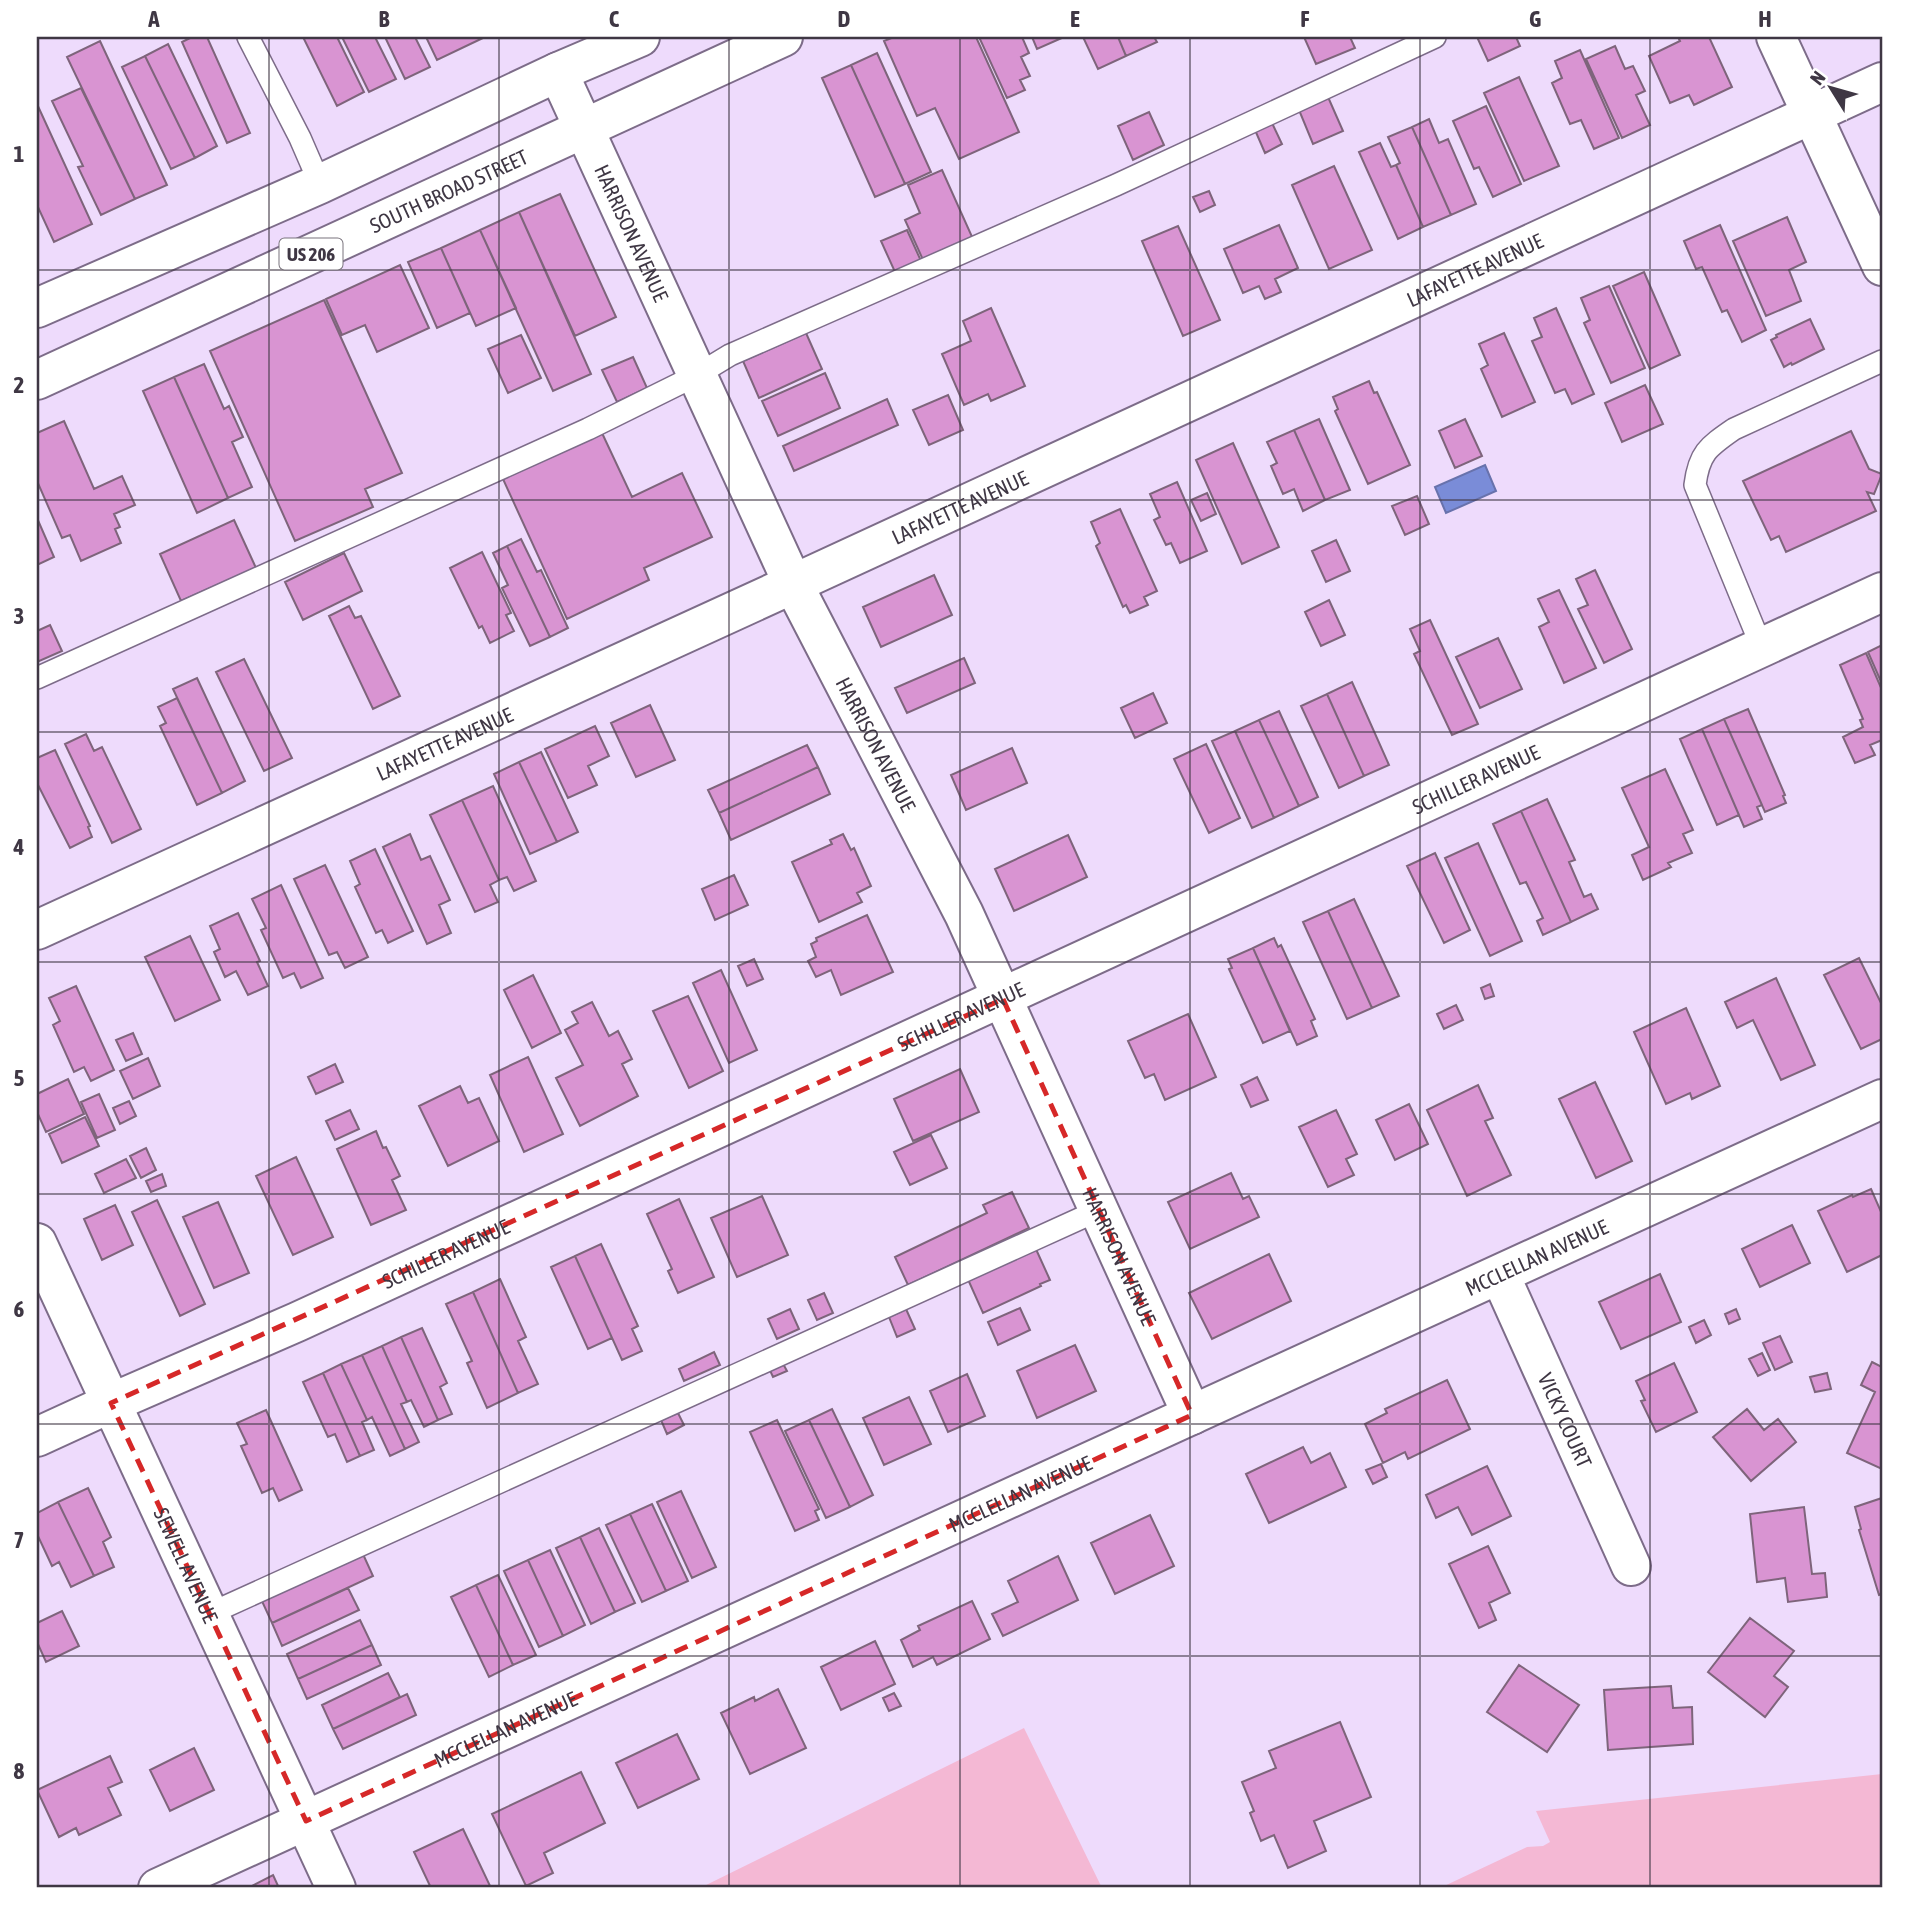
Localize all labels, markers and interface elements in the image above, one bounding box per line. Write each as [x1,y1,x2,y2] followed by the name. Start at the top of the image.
[147,6,160,32] text: A
[379,6,390,32] text: B
[609,6,620,32] text: C
[838,6,851,32] text: D
[1070,6,1080,32] text: E
[1300,6,1310,32] text: F
[1529,6,1541,32] text: G
[1758,6,1772,32] text: H
[1797,52,1867,122] north arrow
[1805,67,1830,89] text: N
[14,141,25,167] text: 1
[366,144,531,237] street label: SOUTH BROAD STREET
[590,161,674,305] street label: HARRISON AVENUE
[1403,228,1547,311] street label: LAFAYETTE AVENUE
[280,238,342,270] road number: US 206
[14,372,24,398] text: 2
[888,465,1032,549] street label: LAFAYETTE AVENUE
[14,603,24,629] text: 3
[831,673,921,816] street label: HARRISON AVENUE
[372,702,516,785] street label: LAFAYETTE AVENUE
[1408,739,1543,819] street label: SCHILLER AVENUE
[13,834,25,860] text: 4
[893,977,1028,1056] street label: SCHILLER AVENUE
[14,1065,25,1091] text: 5
[1078,1184,1161,1329] street label: HARRISON AVENUE
[378,1214,513,1293] street label: SCHILLER AVENUE
[1461,1214,1612,1300] street label: MCCLELLAN AVENUE
[14,1296,25,1322] text: 6
[1534,1369,1597,1471] street label: VICKY COURT
[945,1450,1095,1537] street label: MCCLELLAN AVENUE
[149,1504,223,1626] street label: SEWELL AVENUE
[14,1527,24,1553] text: 7
[430,1686,581,1772] street label: MCCLELLAN AVENUE
[14,1758,25,1784] text: 8

